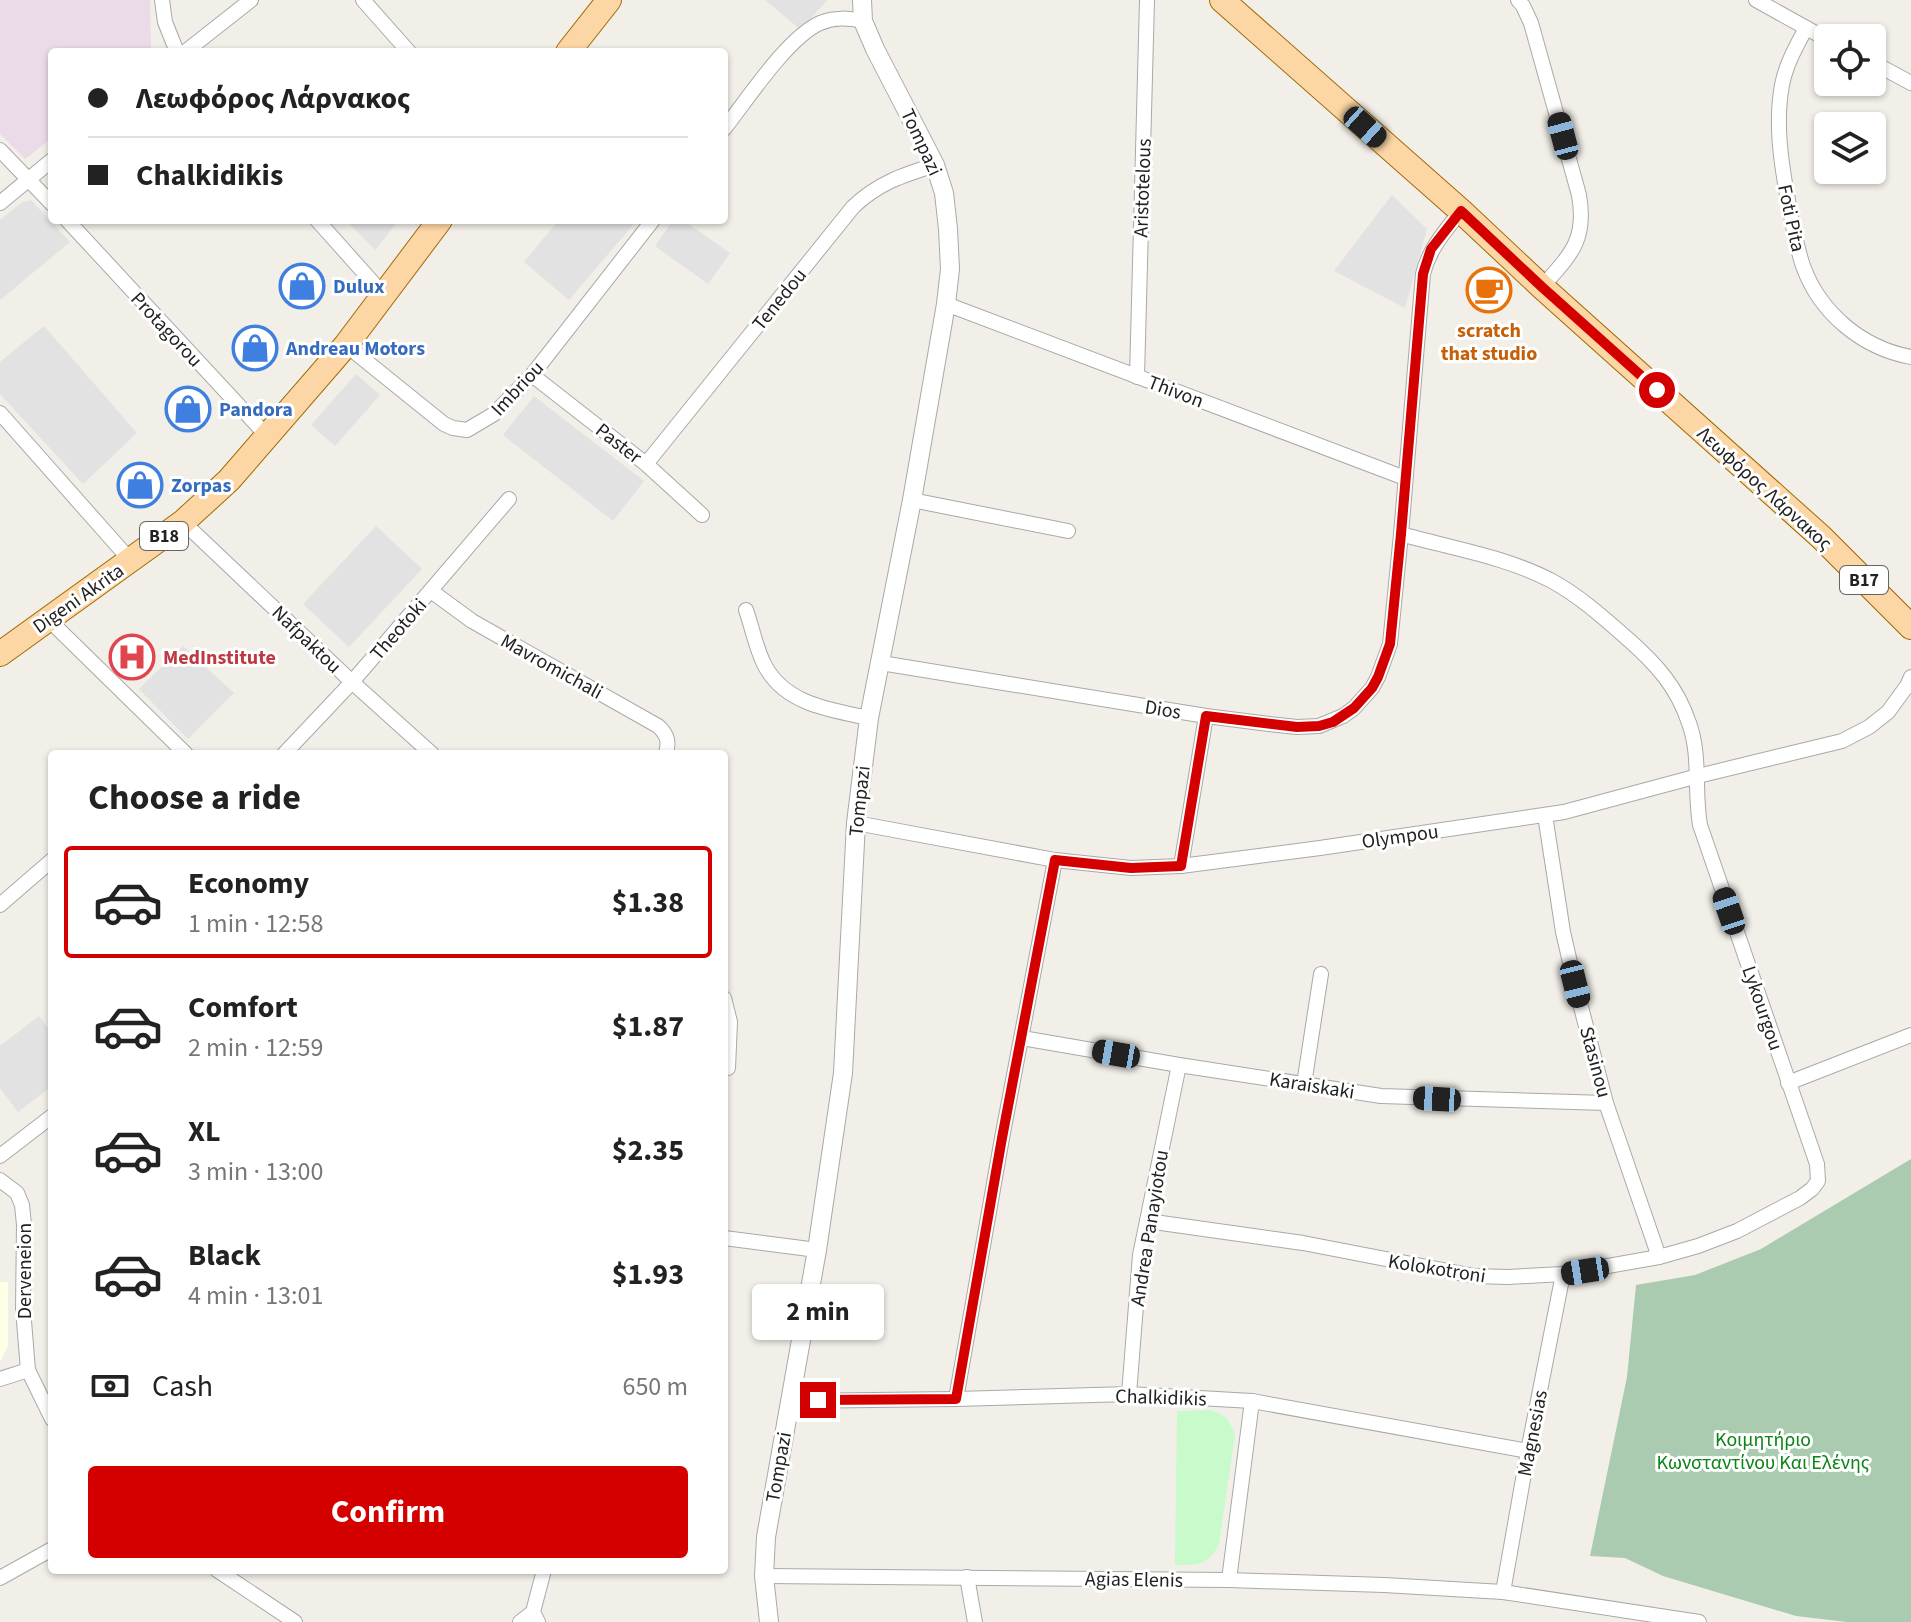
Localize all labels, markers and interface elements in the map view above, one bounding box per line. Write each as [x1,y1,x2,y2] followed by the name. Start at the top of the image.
[1814,24,1886,184] map controls
[1814,24,1886,96] button: locate
[136,77,410,120] text: Λεωφόρος Λάρνακος
[1339,102,1391,152] car
[893,104,949,181] street label: Tompazi
[1545,110,1581,162] car
[1814,112,1886,184] button: layers
[1127,138,1159,238] street label: Aristotelous
[136,154,283,197] text: Chalkidikis
[1770,182,1812,255] street label: Foti Pita
[278,262,326,310] shop icon: Dulux
[746,262,814,337] street label: Tenedou
[1465,266,1513,314] cafe icon: scratch that studio
[333,273,384,301] place label: Dulux
[124,286,209,374] street label: Protagorou
[1441,317,1537,368] place label: scratch that studio
[231,324,279,372] shop icon: Andreau Motors
[285,335,425,363] place label: Andreau Motors
[485,355,551,423] street label: Imbriou
[1144,369,1208,415] street label: Thivon
[1639,372,1675,408] route start
[164,385,212,433] shop icon: Pandora
[219,396,293,424] place label: Pandora
[589,417,647,471] street label: Paster
[1691,420,1838,557] street label: Λεωφόρος Λάρνακος
[116,461,164,509] shop icon: Zorpas
[171,472,231,500] place label: Zorpas
[140,522,188,550] road number: B18
[27,557,130,641] street label: Digeni Akrita
[1840,566,1888,594] road number: B17
[364,592,434,667] street label: Theotoki
[265,599,347,680] street label: Nafpaktou
[495,627,608,707] street label: Mavromichali
[108,633,156,681] hospital icon: MedInstitute
[163,644,276,672] place label: MedInstitute
[1143,693,1183,727] street label: Dios
[842,764,878,838] street label: Tompazi
[88,772,301,823] text: Choose a ride
[1360,818,1440,856] street label: Olympou
[188,862,309,905] text: Economy
[92,866,164,938] icon: car
[612,881,684,924] text: $1.38
[1710,884,1748,938] car
[188,905,323,942] text: 1 min · 12:58
[1558,958,1592,1010] car
[1735,962,1790,1054] street label: Lykourgou
[188,986,298,1029] text: Comfort
[92,990,164,1062] icon: car
[612,1005,684,1048] text: $1.87
[1572,1024,1618,1101] street label: Stasinou
[188,1029,323,1066] text: 2 min · 12:59
[1090,1038,1142,1070] car
[1267,1065,1357,1107] street label: Karaiskaki
[1412,1086,1462,1112] car
[188,1110,221,1153] text: XL
[92,1114,164,1186] icon: car
[612,1129,684,1172] text: $2.35
[1124,1148,1176,1308] street label: Andrea Panayiotou
[188,1153,323,1190] text: 3 min · 13:00
[11,1223,39,1319] street label: Derveneion
[188,1234,261,1277] text: Black
[92,1238,164,1310] icon: car
[1386,1247,1488,1291] street label: Kolokotroni
[612,1253,684,1296] text: $1.93
[1559,1255,1611,1287] car
[188,1277,323,1314] text: 4 min · 13:01
[752,1284,884,1340] callout: 2 min
[786,1293,850,1330] text: 2 min
[88,1364,132,1408] icon: cash
[152,1365,213,1408] text: Cash
[622,1368,688,1405] text: 650 m
[800,1382,836,1418] route end
[1115,1382,1207,1414] street label: Chalkidikis
[1511,1388,1555,1479] street label: Magnesias
[1657,1426,1870,1477] park label: Κοιμητήριο Κωνσταντίνου Και Ελένης
[759,1430,799,1505] street label: Tompazi
[88,1466,688,1558] button: Confirm
[1085,1565,1183,1595] street label: Agias Elenis

